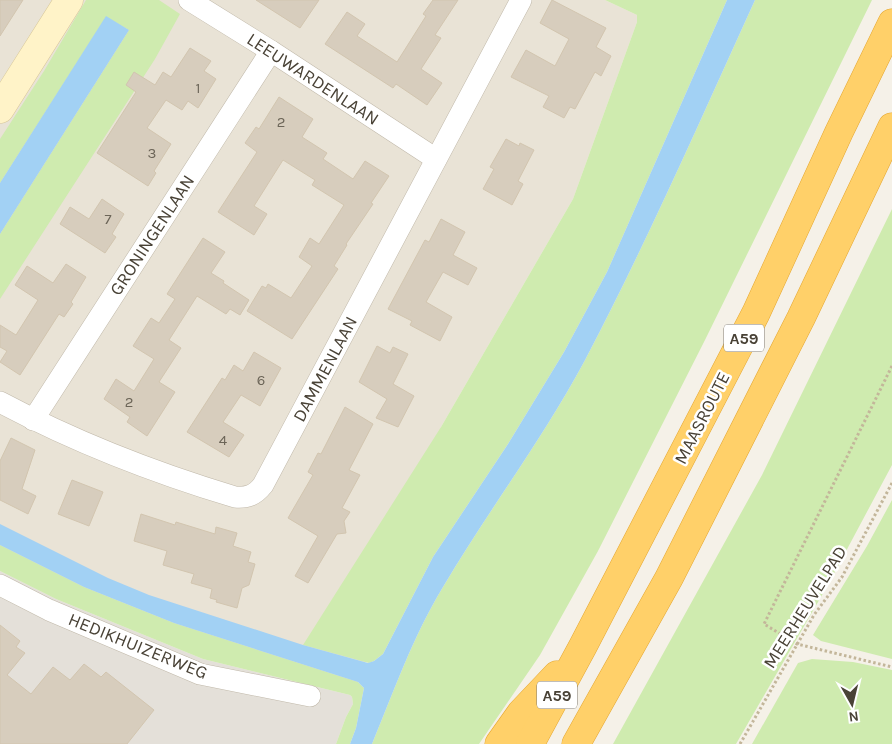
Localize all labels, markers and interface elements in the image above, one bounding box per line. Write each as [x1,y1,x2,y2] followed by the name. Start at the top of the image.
[243,28,383,130] street label: LEEUWARDENLAAN
[196,79,200,97] house number: 1
[277,113,285,131] house number: 2
[148,144,156,162] house number: 3
[105,171,199,299] street label: GRONINGENLAAN
[104,210,112,228] house number: 7
[288,312,362,426] street label: DAMMENLAAN
[724,324,764,352] road number: A59
[669,368,735,468] street label: MAASROUTE
[257,371,265,389] house number: 6
[125,393,133,411] house number: 2
[219,431,228,449] house number: 4
[758,542,852,672] street label: MEERHEUVELPAD
[65,608,211,684] street label: HEDIKHUIZERWEG
[827,679,877,729] north arrow
[537,682,577,708] road number: A59
[848,707,860,725] text: N

